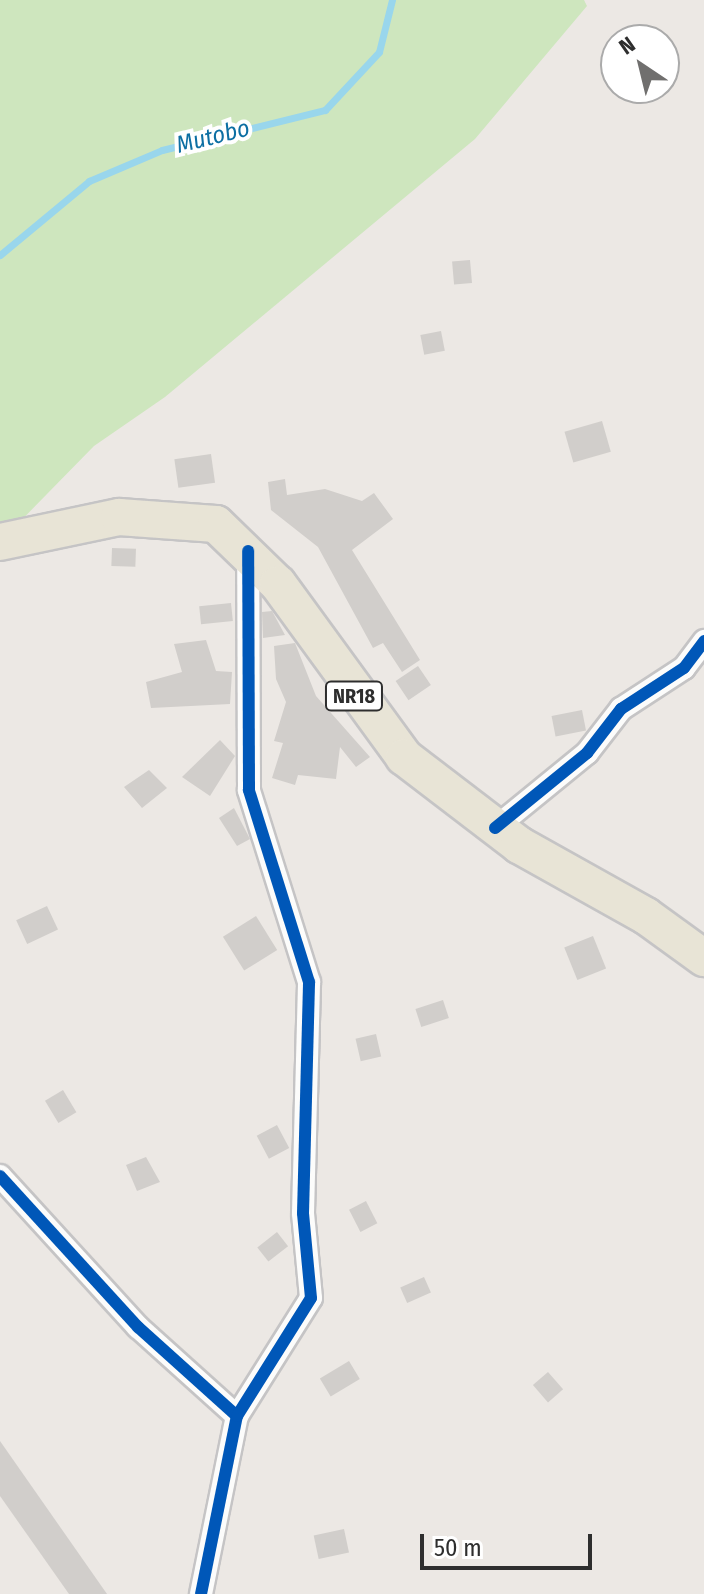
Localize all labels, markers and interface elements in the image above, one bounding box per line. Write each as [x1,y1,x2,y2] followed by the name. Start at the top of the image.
[600,24,680,104] north arrow
[614,31,640,60] text: N
[173,114,253,160] water label: Mutobo
[324,680,384,712] road number: NR18
[424,1518,596,1568] scale bar
[434,1534,482,1562] text: 50 m

